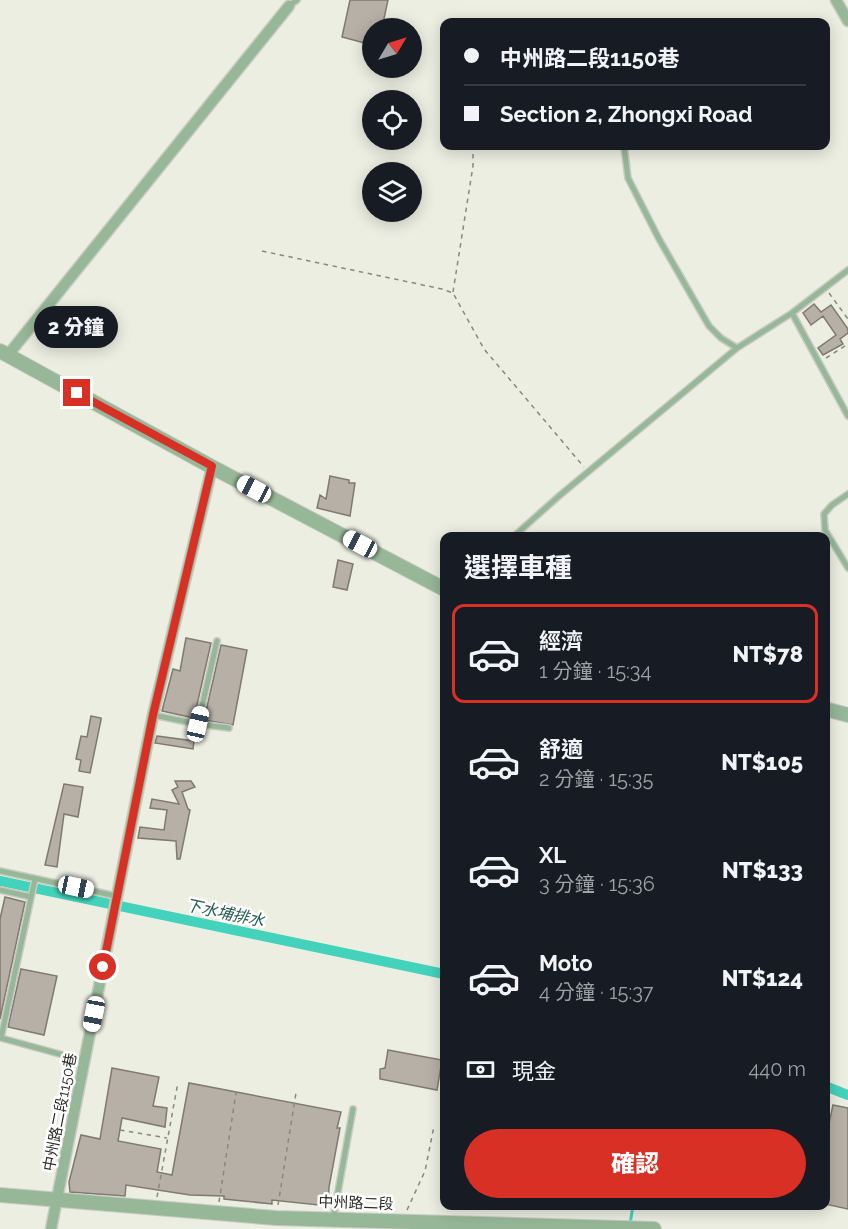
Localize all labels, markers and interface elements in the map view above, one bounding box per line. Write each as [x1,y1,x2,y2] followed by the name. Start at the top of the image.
[362,18,422,78] north arrow
[362,18,422,222] map controls
[500,45,679,71] text: 中州路二段1150巷
[362,90,422,150] button: locate
[500,101,752,127] text: Section 2, Zhongxi Road
[362,162,422,222] button: layers
[35,306,119,348] callout: 2 分鐘
[48,315,104,339] text: 2 分鐘
[63,379,90,406] route end
[234,473,274,505] car
[340,528,380,560] car
[464,552,572,583] text: 選擇車種
[467,627,521,681] icon: car
[539,628,583,654] text: 經濟
[733,641,803,667] text: NT$78
[539,659,651,683] text: 1 分鐘 · 15:34
[185,704,211,744] car
[467,735,521,789] icon: car
[539,736,583,762] text: 舒適
[721,749,803,775] text: NT$105
[539,767,653,791] text: 2 分鐘 · 15:35
[539,842,566,868] text: XL
[467,843,521,897] icon: car
[722,857,803,883] text: NT$133
[539,872,655,896] text: 3 分鐘 · 15:36
[57,874,95,900] car
[184,895,267,931] water label: 下水埔排水
[539,950,593,976] text: Moto
[467,951,521,1005] icon: car
[89,953,116,980] route start
[722,965,803,991] text: NT$124
[539,980,654,1004] text: 4 分鐘 · 15:37
[82,995,106,1033] car
[40,1051,80,1173] street label: 中州路二段1150巷
[464,1053,497,1086] icon: cash
[748,1057,806,1081] text: 440 m
[512,1058,556,1084] text: 現金
[464,1129,806,1198] button: 確認
[318,1193,394,1213] street label: 中州路二段

